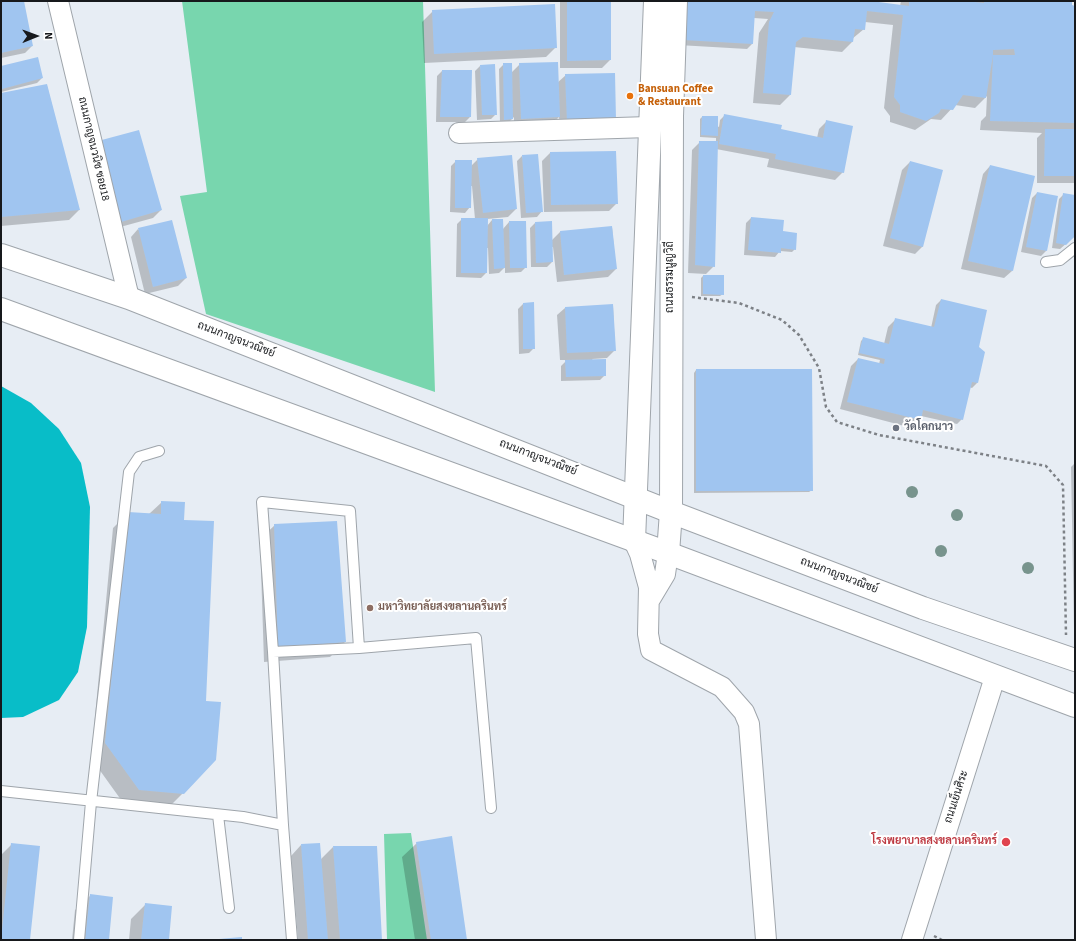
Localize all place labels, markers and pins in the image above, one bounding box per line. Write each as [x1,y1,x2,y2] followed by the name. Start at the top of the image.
[638,83,713,109] place label: Bansuan Coffee & Restaurant
[625,91,635,101] marker: Bansuan Coffee & Restaurant
[904,421,953,435] place label: วัดโคกนาว
[891,423,901,433] marker: วัดโคกนาว
[378,601,507,615] place label: มหาวิทยาลัยสงขลานครินทร์
[365,603,375,613] marker: มหาวิทยาลัยสงขลานครินทร์
[872,835,997,849] place label: โรงพยาบาลสงขลานครินทร์
[1000,836,1012,848] marker: โรงพยาบาลสงขลานครินทร์

